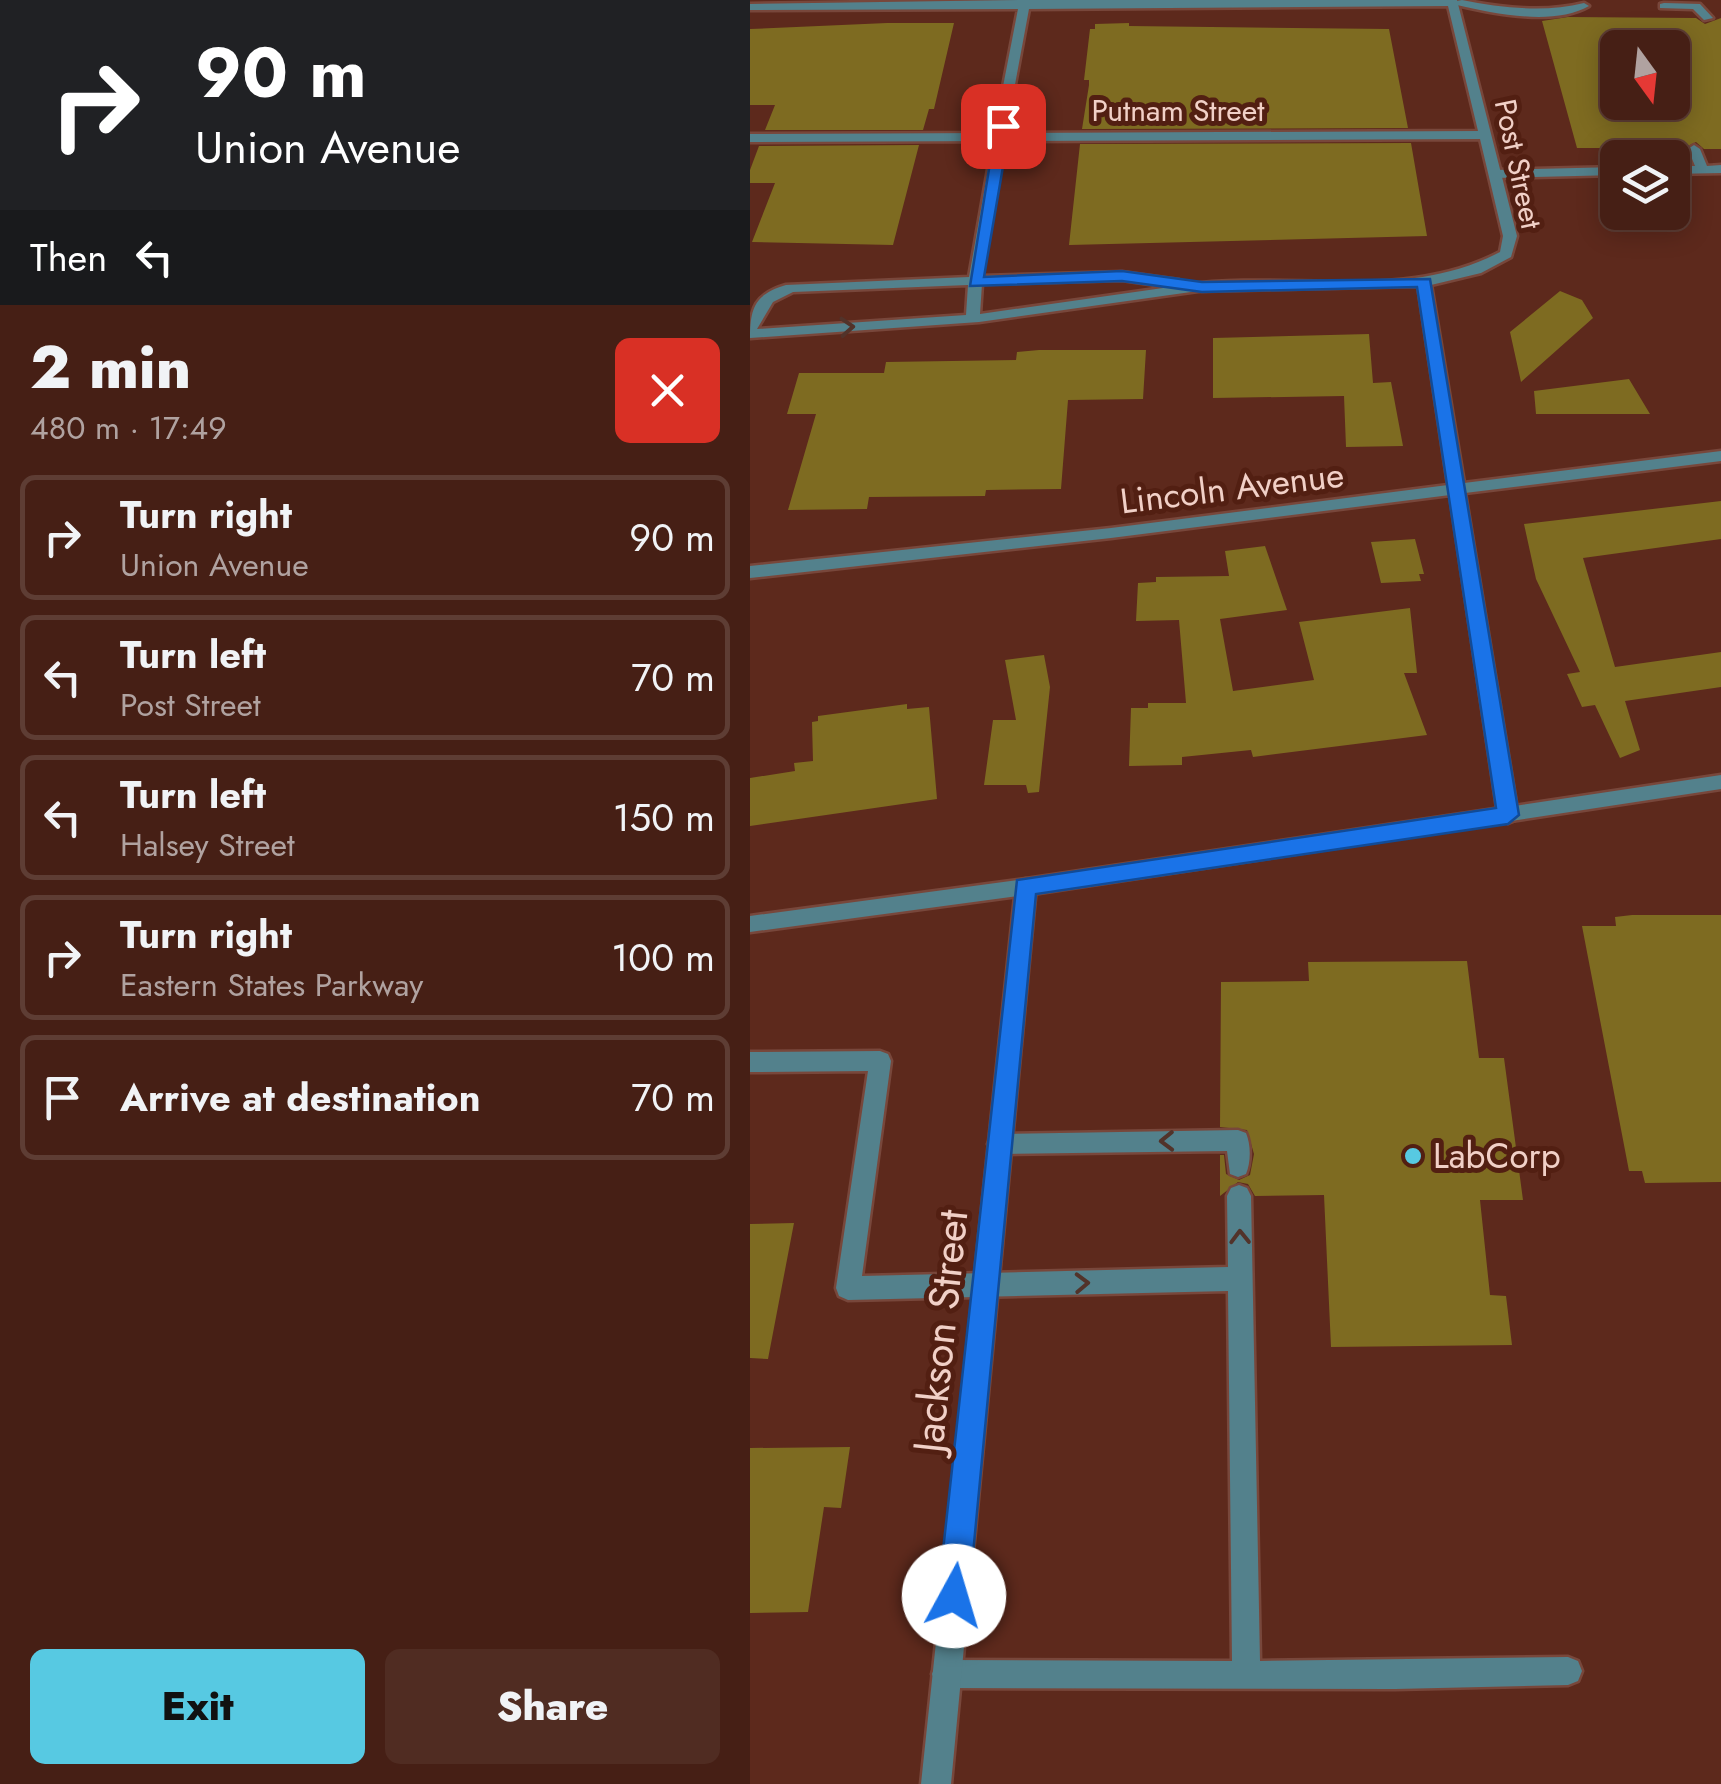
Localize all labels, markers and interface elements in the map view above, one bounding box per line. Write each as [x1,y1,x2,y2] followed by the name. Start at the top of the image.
[195,22,367,123] text: 90 m
[1600,30,1690,120] north arrow
[1600,30,1690,230] map controls
[30,40,160,170] icon: right
[961,84,1046,169] pin
[1092,89,1265,132] street label: Putnam Street
[1484,95,1553,234] street label: Post Street
[976,99,1031,154] icon: arrive
[195,115,460,180] text: Union Avenue
[1600,140,1690,230] button: layers
[30,230,107,285] text: Then
[127,230,182,285] icon: left
[840,317,856,338] one-way arrow
[30,324,191,411] text: 2 min
[615,338,720,443] button: close
[30,405,227,451] text: 480 m · 17:49
[1117,449,1347,527] street label: Lincoln Avenue
[120,487,292,542] text: Turn right
[35,510,90,565] icon: right
[629,510,715,565] text: 90 m
[120,542,309,588] text: Union Avenue
[120,627,266,682] text: Turn left
[35,650,90,705] icon: left
[631,650,715,705] text: 70 m
[120,682,261,728] text: Post Street
[120,767,266,822] text: Turn left
[35,790,90,845] icon: left
[613,790,715,845] text: 150 m
[120,822,295,868] text: Halsey Street
[120,907,292,962] text: Turn right
[35,930,90,985] icon: right
[611,930,715,985] text: 100 m
[120,962,423,1008] text: Eastern States Parkway
[35,1070,90,1125] icon: arrive
[120,1070,481,1125] text: Arrive at destination
[631,1070,715,1125] text: 70 m
[1158,1130,1174,1152] one-way arrow
[1433,1131,1561,1181] place label: LabCorp
[1402,1145,1424,1167] marker: LabCorp
[897,1207,984,1460] street label: Jackson Street
[1230,1229,1251,1245] one-way arrow
[1075,1273,1091,1294] one-way arrow
[902,1544,1006,1648] position arrow
[30,1649,365,1764] button: Exit
[385,1649,720,1764] button: Share

